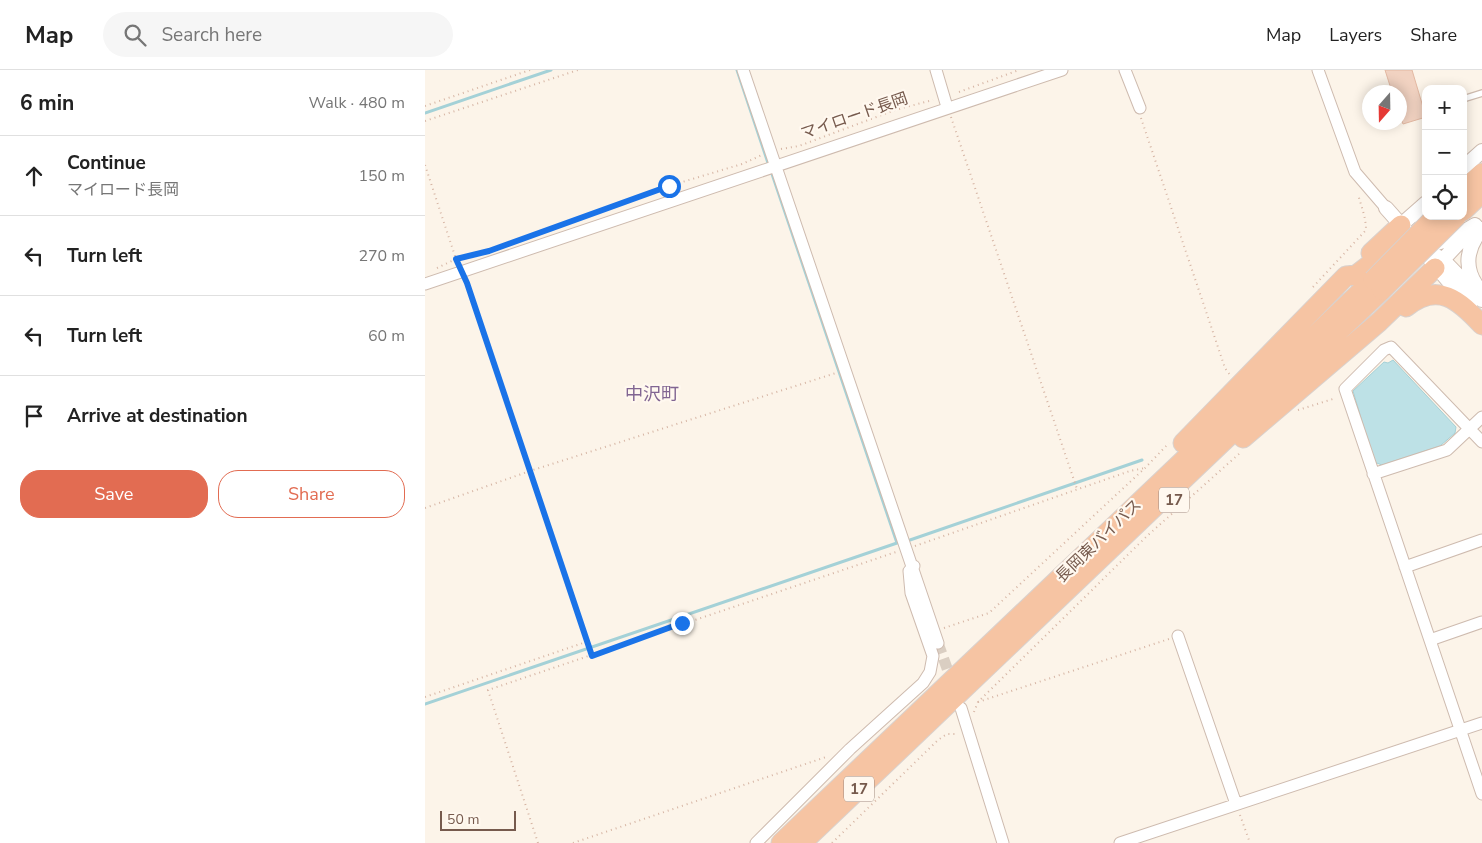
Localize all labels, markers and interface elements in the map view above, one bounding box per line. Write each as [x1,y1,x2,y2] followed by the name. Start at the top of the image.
[103,12,453,57] search box
[25,19,73,51] text: Map
[121,21,149,49] icon: search
[161,22,262,48] text: Search here
[1266,23,1301,47] text: Map
[1329,23,1382,47] text: Layers
[1410,23,1457,47] text: Share
[1362,85,1407,130] north arrow
[1422,85,1467,220] map controls
[1422,85,1467,130] button: +
[798,87,911,145] street label: マイロード長岡
[20,89,74,117] text: 6 min
[309,92,405,114] text: Walk · 480 m
[1422,130,1467,175] button: −
[67,150,146,176] text: Continue
[20,162,48,190] icon: ahead
[358,165,405,187] text: 150 m
[658,175,681,198] route start
[1422,175,1467,220] button: locate
[67,179,179,201] text: マイロード長岡
[20,242,48,270] icon: left
[67,243,142,269] text: Turn left
[358,245,405,267] text: 270 m
[20,322,48,350] icon: left
[67,323,142,349] text: Turn left
[368,325,405,347] text: 60 m
[625,382,679,406] district label: 中沢町
[20,402,48,430] icon: arrive
[67,403,248,429] text: Arrive at destination
[20,470,208,518] button: Save
[218,470,405,518] button: Share
[1159,488,1189,512] road number: 17
[1051,494,1147,587] street label: 長岡東バイパス
[671,612,694,635] route end
[844,776,874,802] road number: 17
[440,808,516,831] scale bar
[447,810,479,829] text: 50 m

